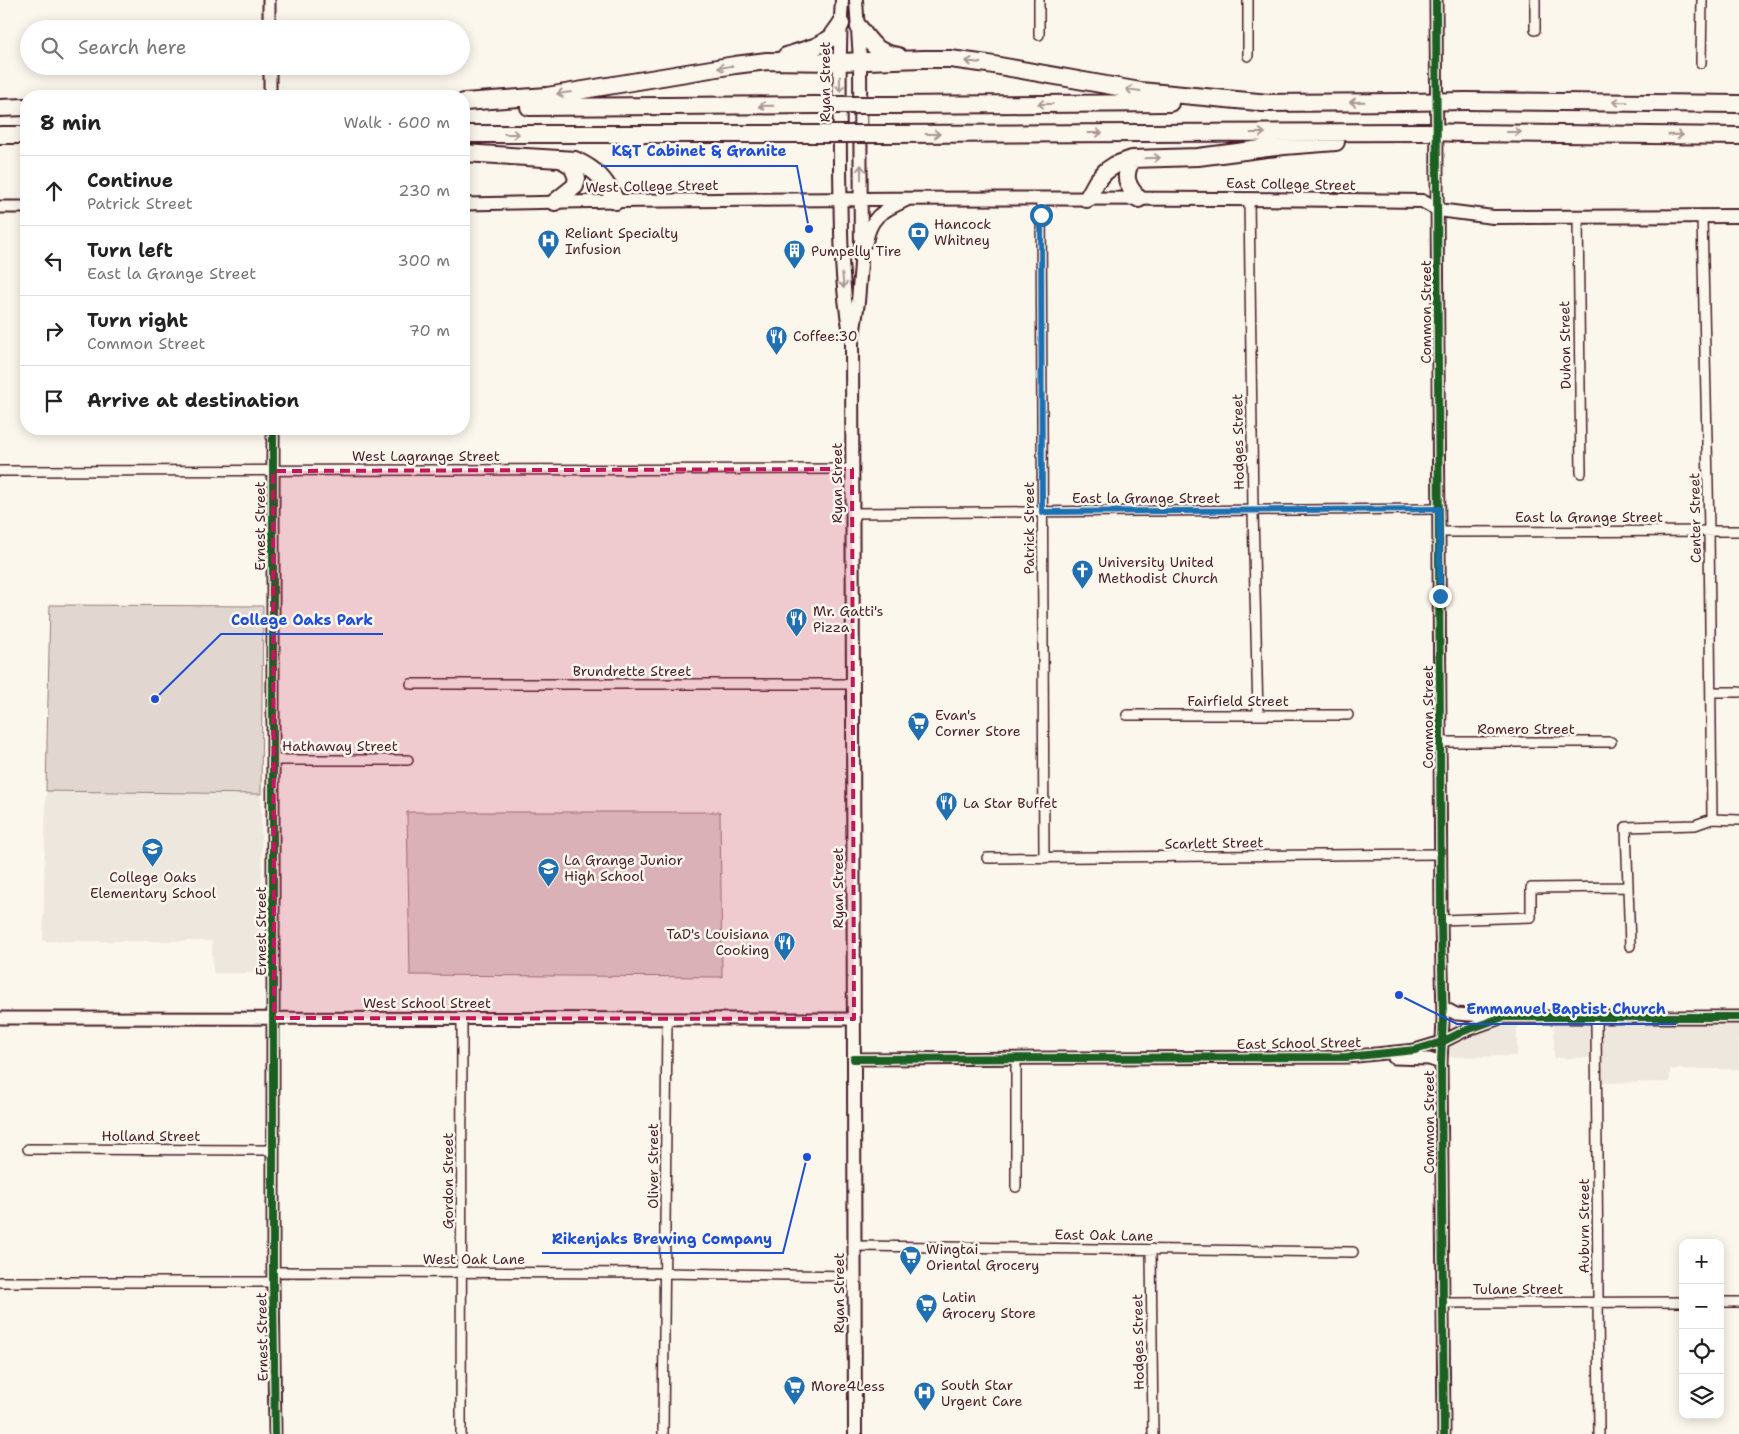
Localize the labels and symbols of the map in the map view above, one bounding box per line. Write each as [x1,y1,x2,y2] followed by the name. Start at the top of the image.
[816,42,834,122] street label: Ryan Street
[965,57,981,67] one-way arrow
[717,62,733,72] one-way arrow
[835,75,845,91] one-way arrow
[1126,85,1142,95] one-way arrow
[557,89,573,99] one-way arrow
[1350,97,1366,107] one-way arrow
[1613,97,1629,107] one-way arrow
[1037,99,1054,109] one-way arrow
[758,101,774,111] one-way arrow
[1506,127,1522,137] one-way arrow
[1086,128,1103,138] one-way arrow
[1249,128,1265,138] one-way arrow
[504,129,520,139] one-way arrow
[924,129,940,139] one-way arrow
[1668,130,1684,139] one-way arrow
[601,136,797,166] callout: K&T Cabinet & Granite
[611,141,787,161] text: K&T Cabinet & Granite
[1145,154,1161,163] one-way arrow
[856,164,866,180] one-way arrow
[1226,174,1356,194] street label: East College Street
[585,176,719,196] street label: West College Street
[1030,204,1053,227] route start
[934,215,991,249] place label: Hancock Whitney
[906,220,930,251] bank icon: Hancock Whitney
[565,224,678,258] place label: Reliant Specialty Infusion
[537,229,561,260] hospital icon: Reliant Specialty Infusion
[783,239,807,270] building icon: Pumpelly Tire
[811,242,902,260] place label: Pumpelly Tire
[1417,260,1435,364] street label: Common Street
[839,273,848,289] one-way arrow
[1555,300,1575,390] street label: Duhon Street
[765,324,789,355] restaurant icon: Coffee:30
[793,327,857,345] place label: Coffee:30
[1228,394,1248,490] street label: Hodges Street
[828,443,846,523] street label: Ryan Street
[352,447,500,465] street label: West Lagrange Street
[1685,473,1705,563] street label: Center Street
[251,481,269,571] street label: Ernest Street
[1020,482,1038,574] street label: Patrick Street
[1072,489,1220,507] street label: East la Grange Street
[1515,508,1663,526] street label: East la Grange Street
[1098,553,1218,587] place label: University United Methodist Church
[1070,558,1094,589] church icon: University United Methodist Church
[1429,585,1452,608] route end
[813,602,884,636] place label: Mr. Gatti's Pizza
[221,604,383,634] callout: College Oaks Park
[785,607,809,638] restaurant icon: Mr. Gatti's Pizza
[231,610,373,630] text: College Oaks Park
[573,662,691,680] street label: Brundrette Street
[1419,665,1437,769] street label: Common Street
[1187,692,1289,710] street label: Fairfield Street
[935,706,1021,740] place label: Evan's Corner Store
[907,711,931,742] supermarket icon: Evan's Corner Store
[1477,720,1575,738] street label: Romero Street
[282,737,398,755] street label: Hathaway Street
[935,791,959,822] restaurant icon: La Star Buffet
[963,794,1057,812] place label: La Star Buffet
[1164,833,1264,853] street label: Scarlett Street
[141,837,165,868] school or university icon: College Oaks Elementary School
[829,848,847,928] street label: Ryan Street
[564,851,683,885] place label: La Grange Junior High School
[536,856,560,887] school or university icon: La Grange Junior High School
[90,868,217,902] place label: College Oaks Elementary School
[252,886,270,976] street label: Ernest Street
[666,925,769,959] place label: TaD's Louisiana Cooking
[773,930,797,961] restaurant icon: TaD's Louisiana Cooking
[363,994,491,1012] street label: West School Street
[1457,994,1676,1024] callout: Emmanuel Baptist Church
[1466,999,1666,1019] text: Emmanuel Baptist Church
[1237,1033,1361,1053] street label: East School Street
[1420,1070,1438,1174] street label: Common Street
[644,1123,662,1209] street label: Oliver Street
[102,1127,200,1145] street label: Holland Street
[439,1133,457,1229] street label: Gordon Street
[1575,1178,1593,1274] street label: Auburn Street
[542,1223,783,1253] callout: Rikenjaks Brewing Company
[1054,1225,1154,1245] street label: East Oak Lane
[552,1229,772,1249] text: Rikenjaks Brewing Company
[926,1240,1039,1274] place label: Wingtai Oriental Grocery
[898,1245,922,1276] supermarket icon: Wingtai Oriental Grocery
[423,1250,525,1268] street label: West Oak Lane
[830,1253,848,1333] street label: Ryan Street
[1473,1280,1563,1298] street label: Tulane Street
[942,1288,1036,1322] place label: Latin Grocery Store
[252,1292,272,1382] street label: Ernest Street
[914,1293,938,1324] supermarket icon: Latin Grocery Store
[1128,1294,1148,1390] street label: Hodges Street
[783,1374,807,1405] supermarket icon: More4Less
[941,1376,1023,1410] place label: South Star Urgent Care
[811,1377,885,1395] place label: More4Less
[913,1381,937,1412] hospital icon: South Star Urgent Care

